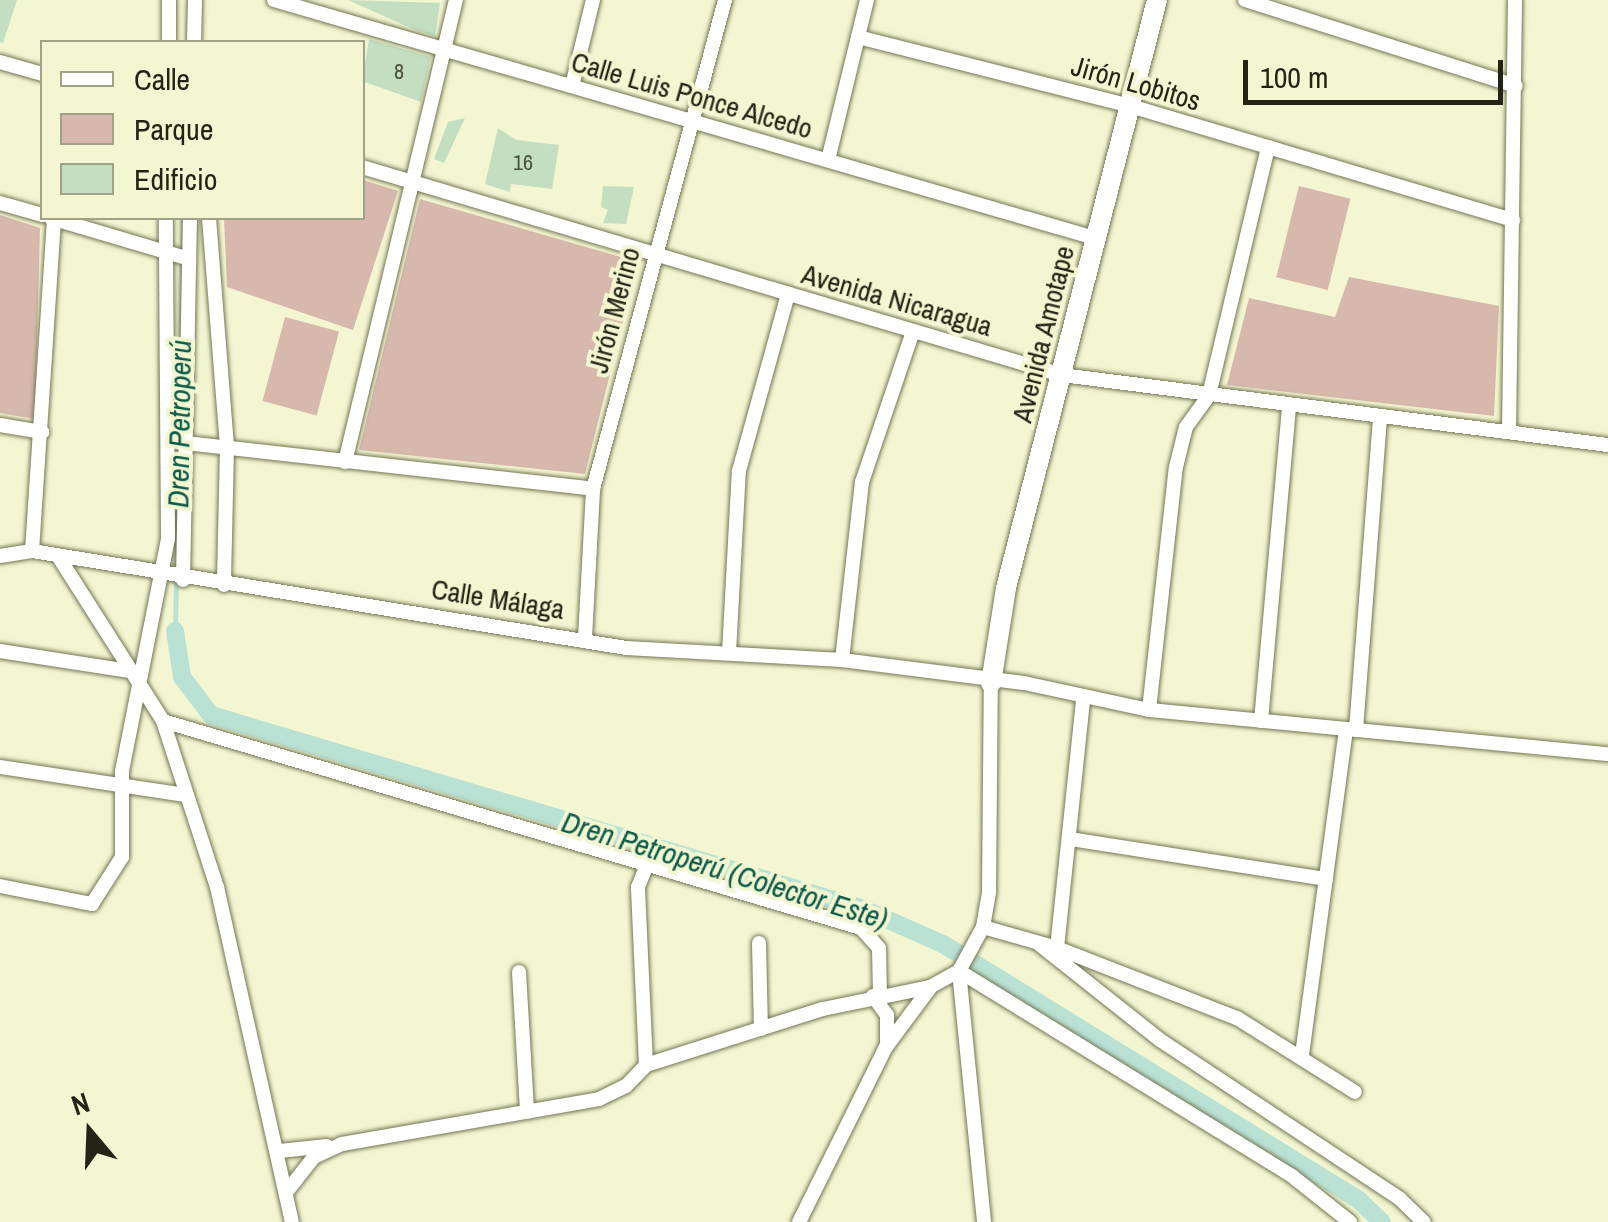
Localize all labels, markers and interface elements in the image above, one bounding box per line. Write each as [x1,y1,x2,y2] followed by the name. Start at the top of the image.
[40,40,365,220] legend
[1248,40,1508,102] scale bar
[567,44,817,146] street label: Calle Luis Ponce Alcedo
[1068,49,1204,117] street label: Jirón Lobitos
[1260,57,1328,97] text: 100 m
[134,59,190,99] text: Calle
[394,59,404,85] house number: 8
[134,109,213,149] text: Parque
[513,150,533,176] house number: 16
[134,159,217,199] text: Edificio
[1005,242,1081,426] street label: Avenida Amotape
[581,243,647,377] street label: Jirón Merino
[798,257,996,343] street label: Avenida Nicaragua
[160,340,198,508] water label: Dren Petroperú
[429,572,567,626] street label: Calle Málaga
[558,803,892,937] water label: Dren Petroperú (Colector Este)
[40,1082,140,1182] north arrow
[66,1083,94,1124] text: N

